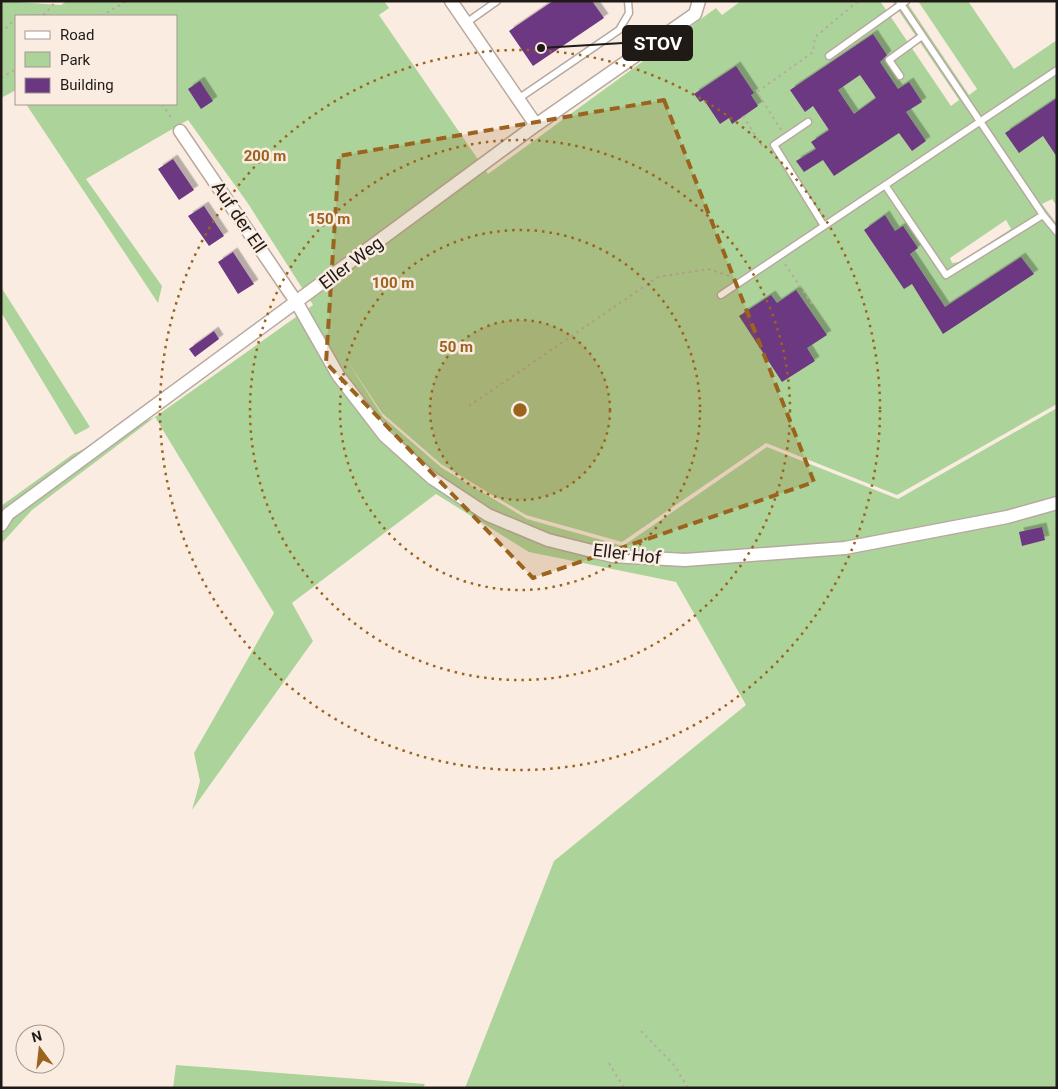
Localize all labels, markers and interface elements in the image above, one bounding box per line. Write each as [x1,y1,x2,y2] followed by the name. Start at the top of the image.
[15,15,178,105] legend
[60,26,94,44] text: Road
[623,26,692,60] callout: STOV
[634,32,683,55] text: STOV
[60,51,91,69] text: Park
[60,76,114,94] text: Building
[244,147,286,165] text: 200 m
[208,177,271,256] street label: Auf der Ell
[308,210,350,228] text: 150 m
[315,232,387,293] street label: Eller Weg
[372,274,414,292] text: 100 m
[439,338,473,356] text: 50 m
[511,401,529,419] centre of rings
[592,539,663,568] street label: Eller Hof
[15,1024,65,1074] north arrow
[30,1027,43,1045] text: N

